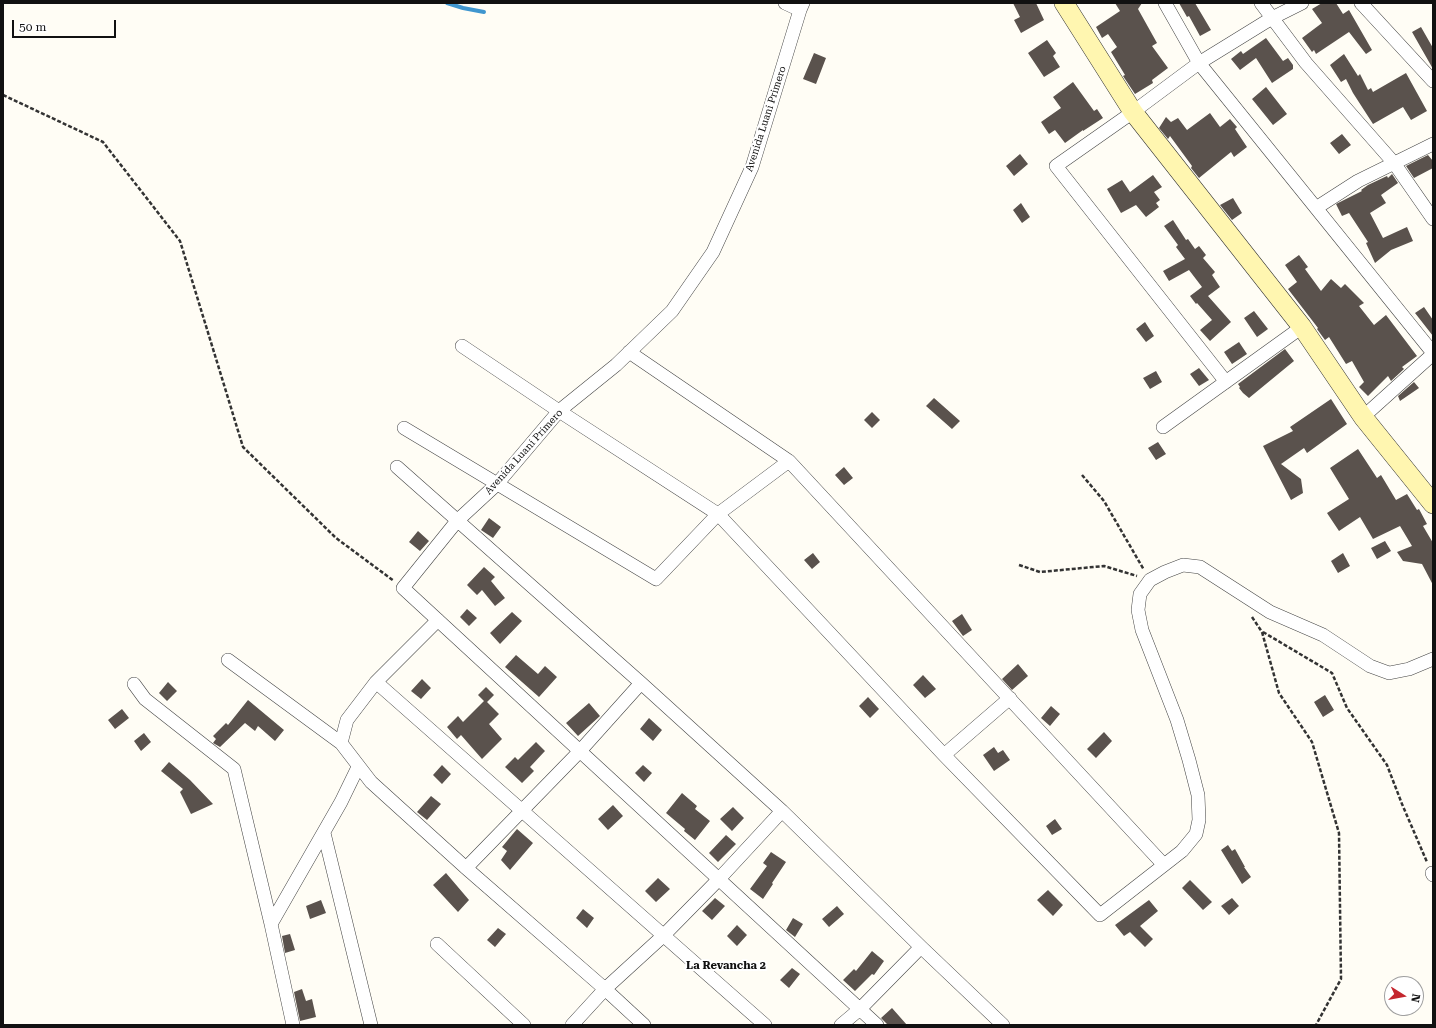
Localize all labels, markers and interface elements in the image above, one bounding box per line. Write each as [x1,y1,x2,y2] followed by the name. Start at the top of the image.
[14,12,118,38] scale bar
[19,20,46,34] text: 50 m
[743,65,789,173] street label: Avenida Luani Primero
[483,407,565,497] street label: Avenida Luani Primero
[686,959,766,973] district label: La Revancha 2
[1384,976,1424,1016] north arrow
[1408,993,1422,1004] text: N

